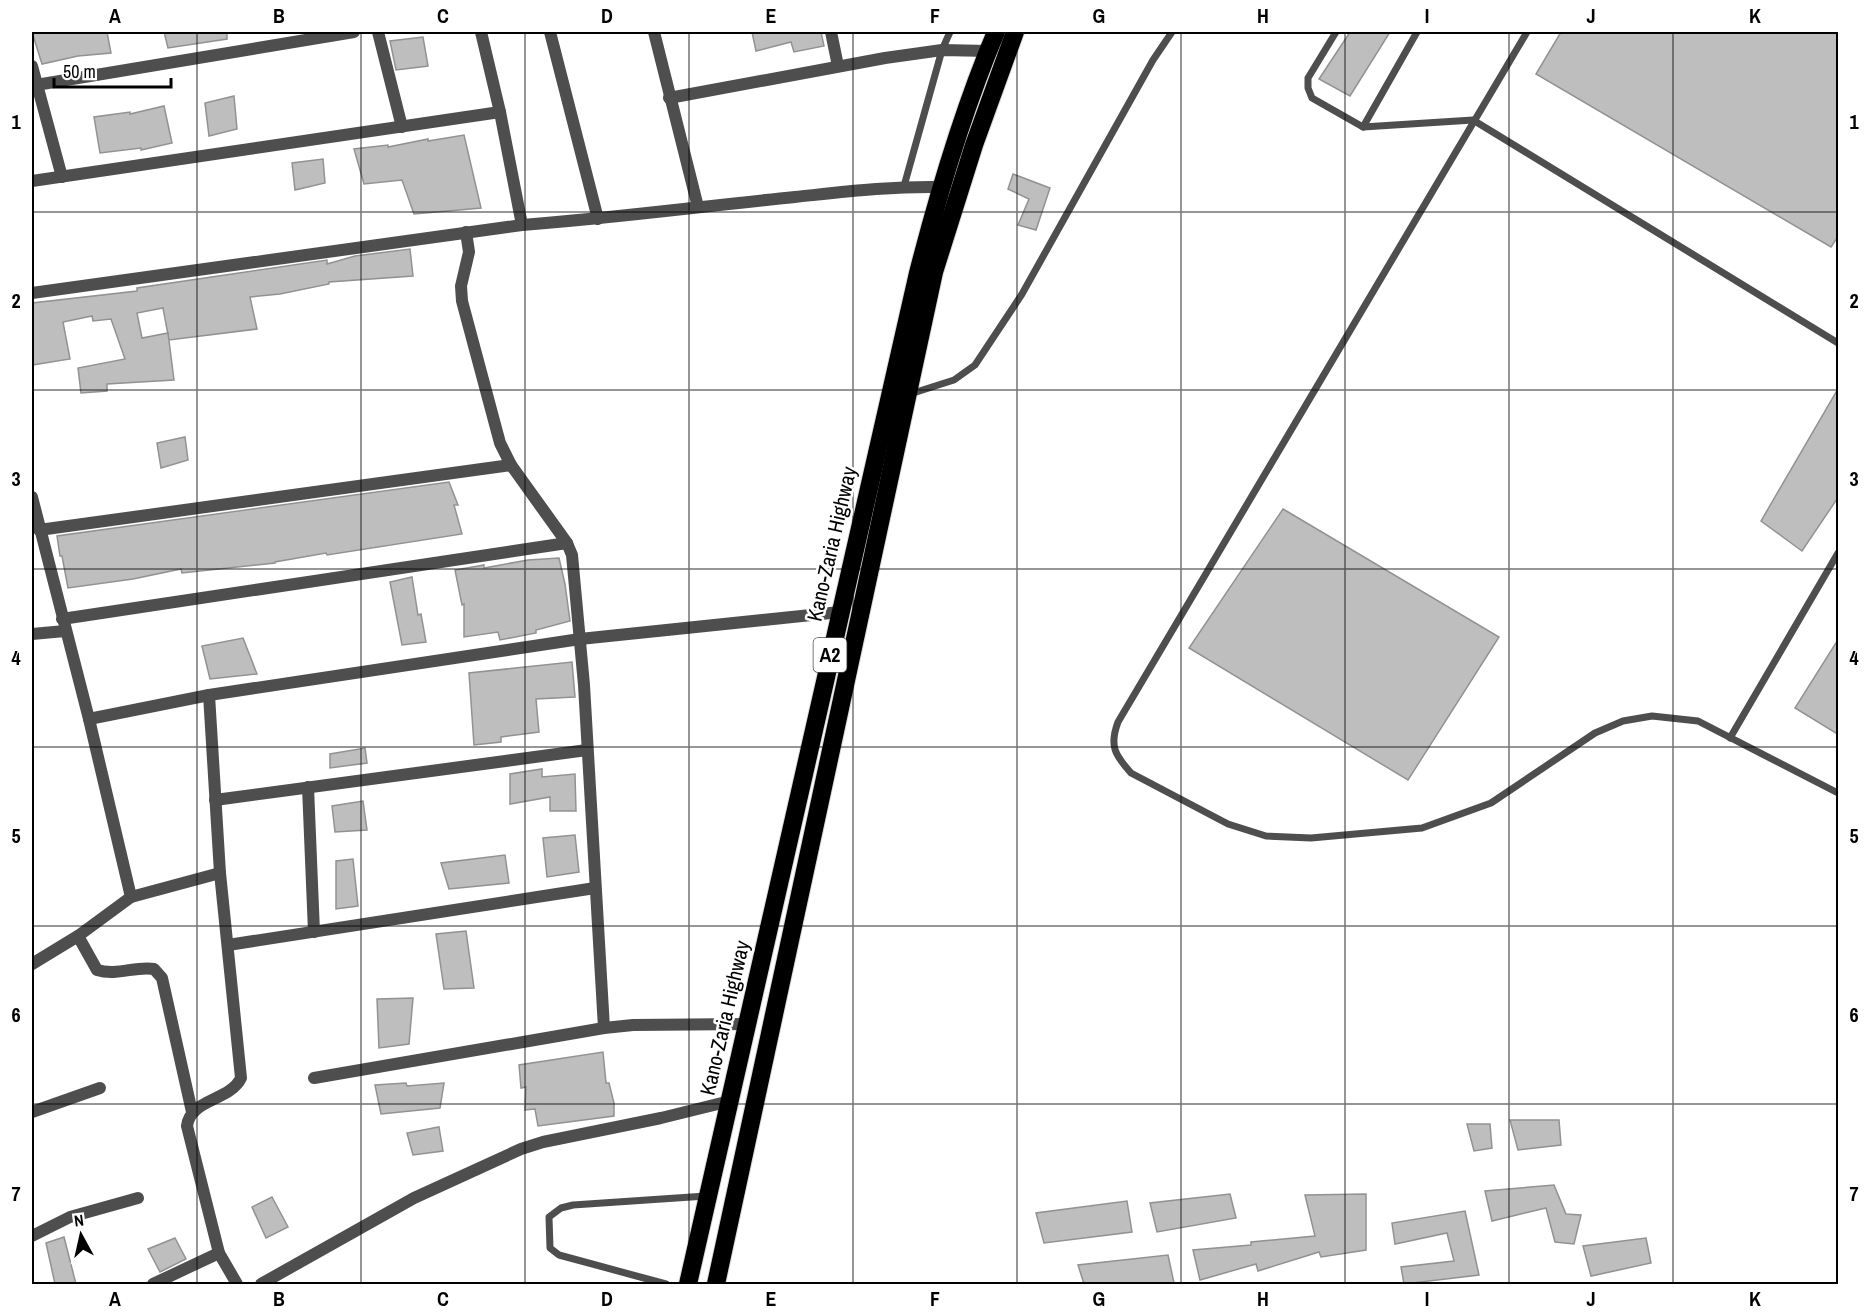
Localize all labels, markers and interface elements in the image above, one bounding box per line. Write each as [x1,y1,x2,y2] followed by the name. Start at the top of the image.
[109,2,121,29] text: A
[273,2,285,29] text: B
[437,2,449,29] text: C
[601,2,613,29] text: D
[766,2,777,29] text: E
[930,2,940,29] text: F
[1093,2,1105,29] text: G
[1257,2,1269,29] text: H
[1425,2,1429,29] text: I
[1586,2,1596,29] text: J
[1749,2,1761,29] text: K
[54,51,171,89] scale bar
[63,59,96,84] text: 50 m
[11,108,21,135] text: 1
[1849,108,1859,135] text: 1
[11,287,21,314] text: 2
[1849,287,1859,314] text: 2
[800,463,863,624] street label: Kano-Zaria Highway
[11,465,21,492] text: 3
[1849,465,1859,492] text: 3
[814,638,846,672] road number: A2
[11,644,21,671] text: 4
[1849,644,1859,671] text: 4
[11,822,21,849] text: 5
[1849,822,1859,849] text: 5
[693,937,756,1098] street label: Kano-Zaria Highway
[11,1001,21,1028] text: 6
[1849,1001,1859,1028] text: 6
[11,1180,21,1207] text: 7
[1849,1180,1859,1207] text: 7
[51,1205,111,1265] north arrow
[73,1209,85,1232] text: N
[109,1285,121,1312] text: A
[273,1285,285,1312] text: B
[437,1285,449,1312] text: C
[601,1285,613,1312] text: D
[766,1285,777,1312] text: E
[930,1285,940,1312] text: F
[1093,1285,1105,1312] text: G
[1257,1285,1269,1312] text: H
[1425,1285,1429,1312] text: I
[1586,1285,1596,1312] text: J
[1749,1285,1761,1312] text: K

